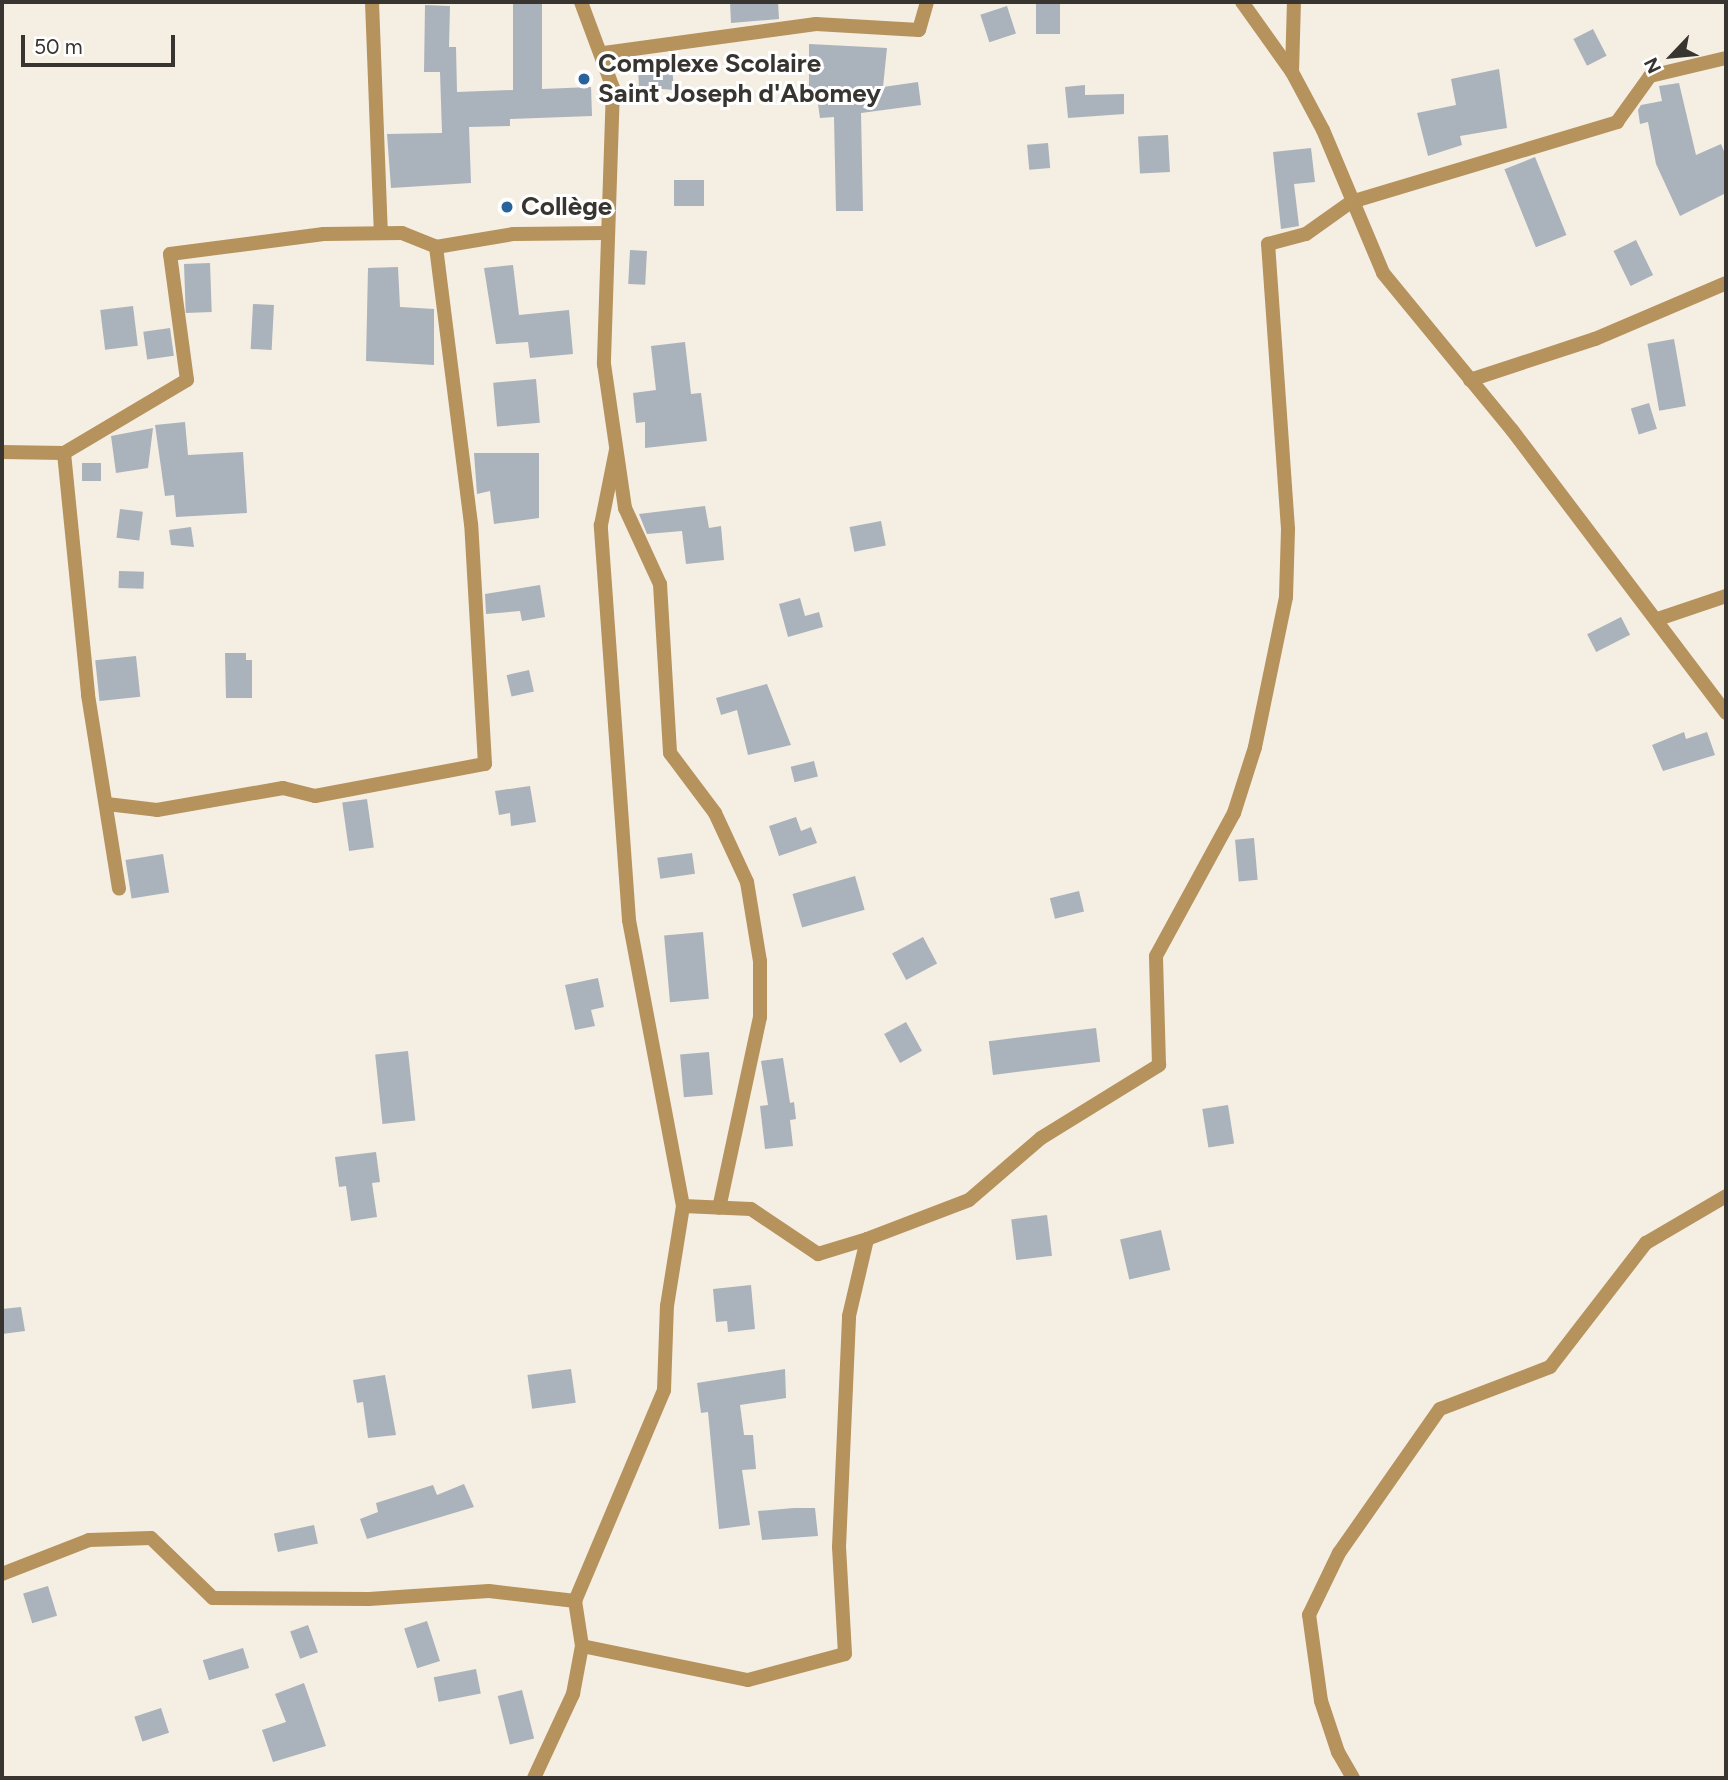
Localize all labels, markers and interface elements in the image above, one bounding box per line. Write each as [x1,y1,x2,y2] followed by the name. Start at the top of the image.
[24,21,178,65] scale bar
[1637,21,1707,91] north arrow
[34,34,83,59] text: 50 m
[598,48,881,110] place label: Complexe Scolaire Saint Joseph d'Abomey
[1639,54,1666,77] text: N
[576,71,592,87] marker: Complexe Scolaire Saint Joseph d'Abomey
[521,191,612,223] place label: Collège
[499,199,515,215] marker: Collège

